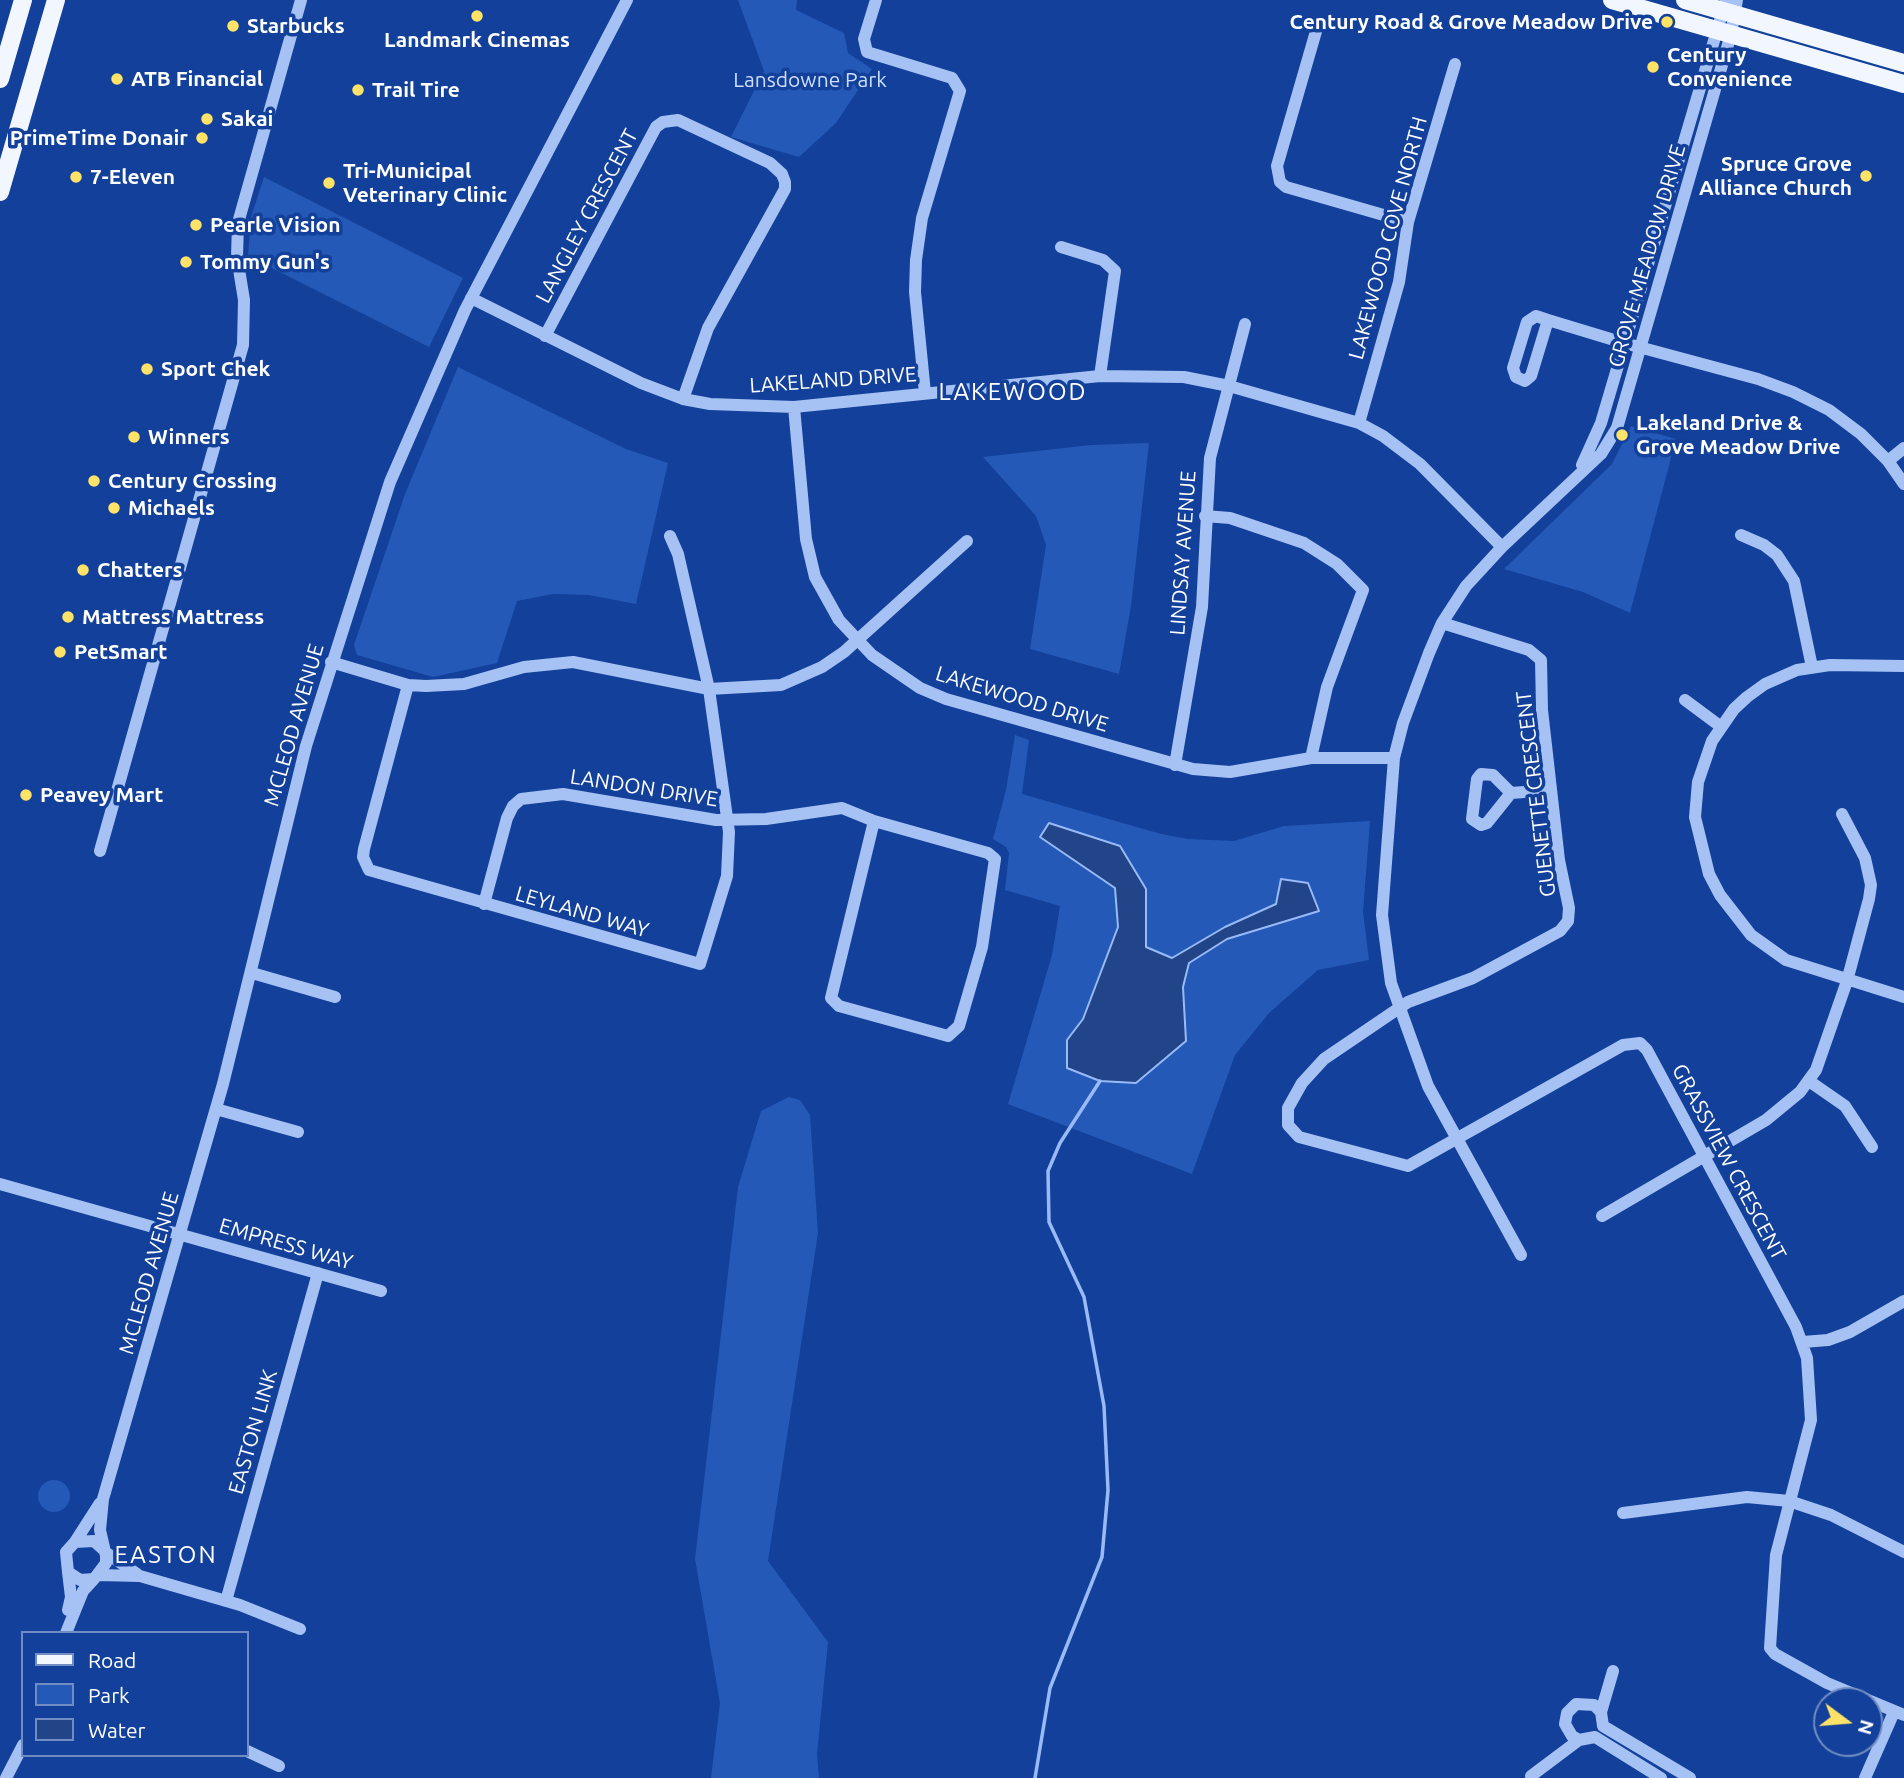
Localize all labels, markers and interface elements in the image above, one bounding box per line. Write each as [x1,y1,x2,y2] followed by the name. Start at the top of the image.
[469,8,485,24] marker: Landmark Cinemas
[1290,9,1653,35] place label: Century Road & Grove Meadow Drive
[247,13,345,39] place label: Starbucks
[1659,14,1675,30] marker: Century Road & Grove Meadow Drive
[225,18,241,34] marker: Starbucks
[384,27,570,53] place label: Landmark Cinemas
[1667,42,1792,92] place label: Century Convenience
[1645,59,1661,75] marker: Century Convenience
[131,66,263,92] place label: ATB Financial
[733,67,887,93] park label: Lansdowne Park
[109,71,125,87] marker: ATB Financial
[372,77,460,103] place label: Trail Tire
[350,82,366,98] marker: Trail Tire
[221,106,273,132] place label: Sakai
[199,111,215,127] marker: Sakai
[1343,114,1433,362] street label: LAKEWOOD COVE NORTH
[10,125,188,151] place label: PrimeTime Donair
[530,125,644,307] street label: LANGLEY CRESCENT
[194,130,210,146] marker: PrimeTime Donair
[1603,142,1691,370] street label: GROVE MEADOW DRIVE
[1699,151,1852,201] place label: Spruce Grove Alliance Church
[343,158,507,208] place label: Tri-Municipal Veterinary Clinic
[90,164,175,190] place label: 7-Eleven
[1858,168,1874,184] marker: Spruce Grove Alliance Church
[68,169,84,185] marker: 7-Eleven
[321,175,337,191] marker: Tri-Municipal Veterinary Clinic
[210,212,340,238] place label: Pearle Vision
[188,217,204,233] marker: Pearle Vision
[200,249,330,275] place label: Tommy Gun's
[178,254,194,270] marker: Tommy Gun's
[161,356,270,382] place label: Sport Chek
[139,361,155,377] marker: Sport Chek
[749,362,917,398] street label: LAKELAND DRIVE
[940,378,1086,406] district label: LAKEWOOD
[1636,410,1841,460] place label: Lakeland Drive & Grove Meadow Drive
[148,424,230,450] place label: Winners
[1614,427,1630,443] marker: Lakeland Drive & Grove Meadow Drive
[126,429,142,445] marker: Winners
[108,468,277,494] place label: Century Crossing
[1165,470,1201,636] street label: LINDSAY AVENUE
[86,473,102,489] marker: Century Crossing
[128,495,215,521] place label: Michaels
[106,500,122,516] marker: Michaels
[97,557,183,583] place label: Chatters
[75,562,91,578] marker: Chatters
[82,604,264,630] place label: Mattress Mattress
[60,609,76,625] marker: Mattress Mattress
[74,639,167,665] place label: PetSmart
[259,641,329,809] street label: MCLEOD AVENUE
[52,644,68,660] marker: PetSmart
[932,661,1112,737] street label: LAKEWOOD DRIVE
[1511,690,1561,898] street label: GUENETTE CRESCENT
[568,764,720,812] street label: LANDON DRIVE
[40,782,163,808] place label: Peavey Mart
[18,787,34,803] marker: Peavey Mart
[512,881,652,943] street label: LEYLAND WAY
[1667,1060,1791,1264] street label: GRASSVIEW CRESCENT
[114,1189,184,1357] street label: MCLEOD AVENUE
[216,1213,356,1275] street label: EMPRESS WAY
[223,1367,283,1497] street label: EASTON LINK
[115,1541,217,1569] district label: EASTON
[21,1631,248,1757] legend
[88,1648,136,1672] text: Road
[88,1683,130,1707] text: Park
[1813,1687,1883,1757] north arrow
[1854,1717,1879,1737] text: N
[88,1718,146,1742] text: Water

